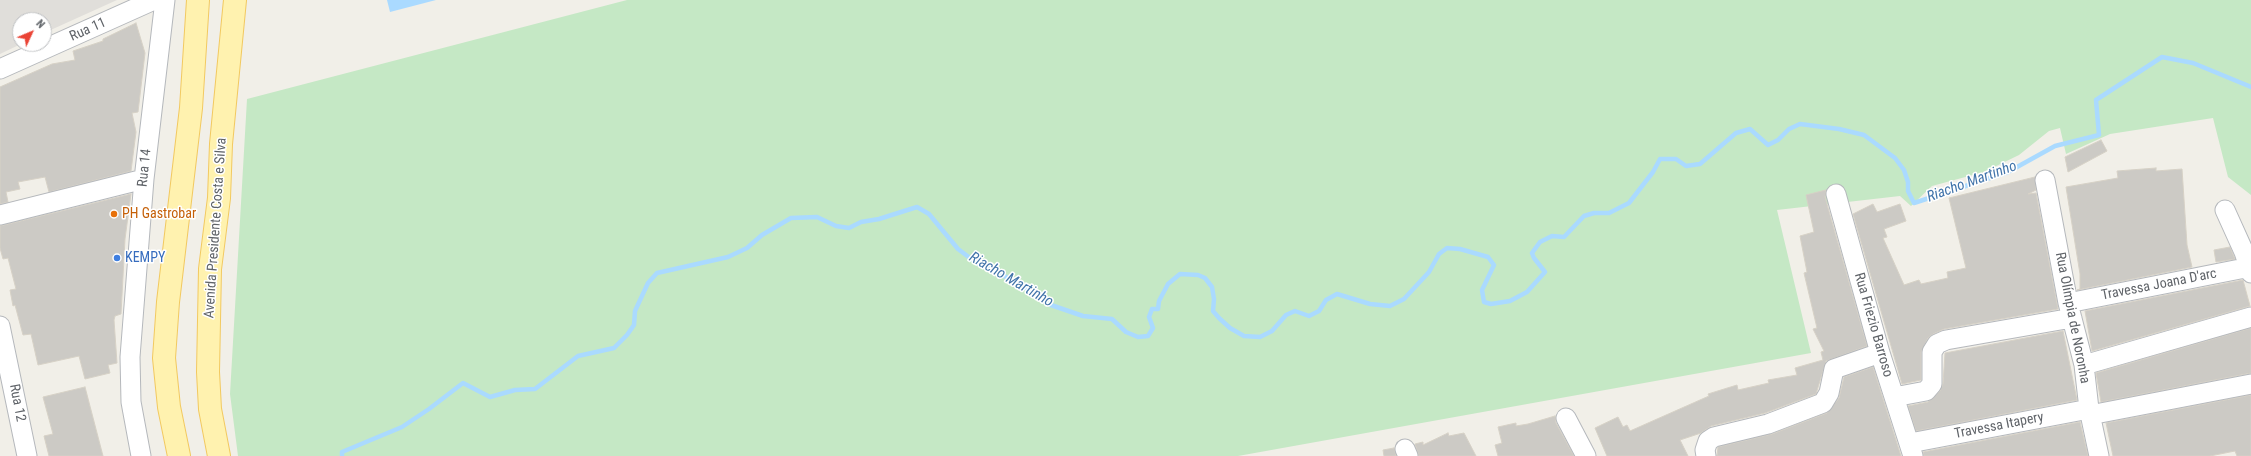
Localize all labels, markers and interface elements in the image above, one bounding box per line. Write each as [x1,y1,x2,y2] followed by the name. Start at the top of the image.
[12,12,52,52] north arrow
[67,15,109,45] street label: Rua 11
[33,17,47,31] text: N
[201,137,231,319] street label: Avenida Presidente Costa e Silva
[135,148,155,188] street label: Rua 14
[1925,157,2019,207] water label: Riacho Martinho
[122,206,196,222] place label: PH Gastrobar
[109,209,119,219] marker: PH Gastrobar
[966,249,1056,311] water label: Riacho Martinho
[125,250,165,266] place label: KEMPY
[2051,251,2093,385] street label: Rua Olímpia de Noronha
[112,253,122,263] marker: KEMPY
[2100,266,2218,304] street label: Travessa Joana D'arc
[1850,271,1896,379] street label: Rua Friezio Barroso
[5,383,29,423] street label: Rua 12
[1953,409,2045,443] street label: Travessa Itapery

